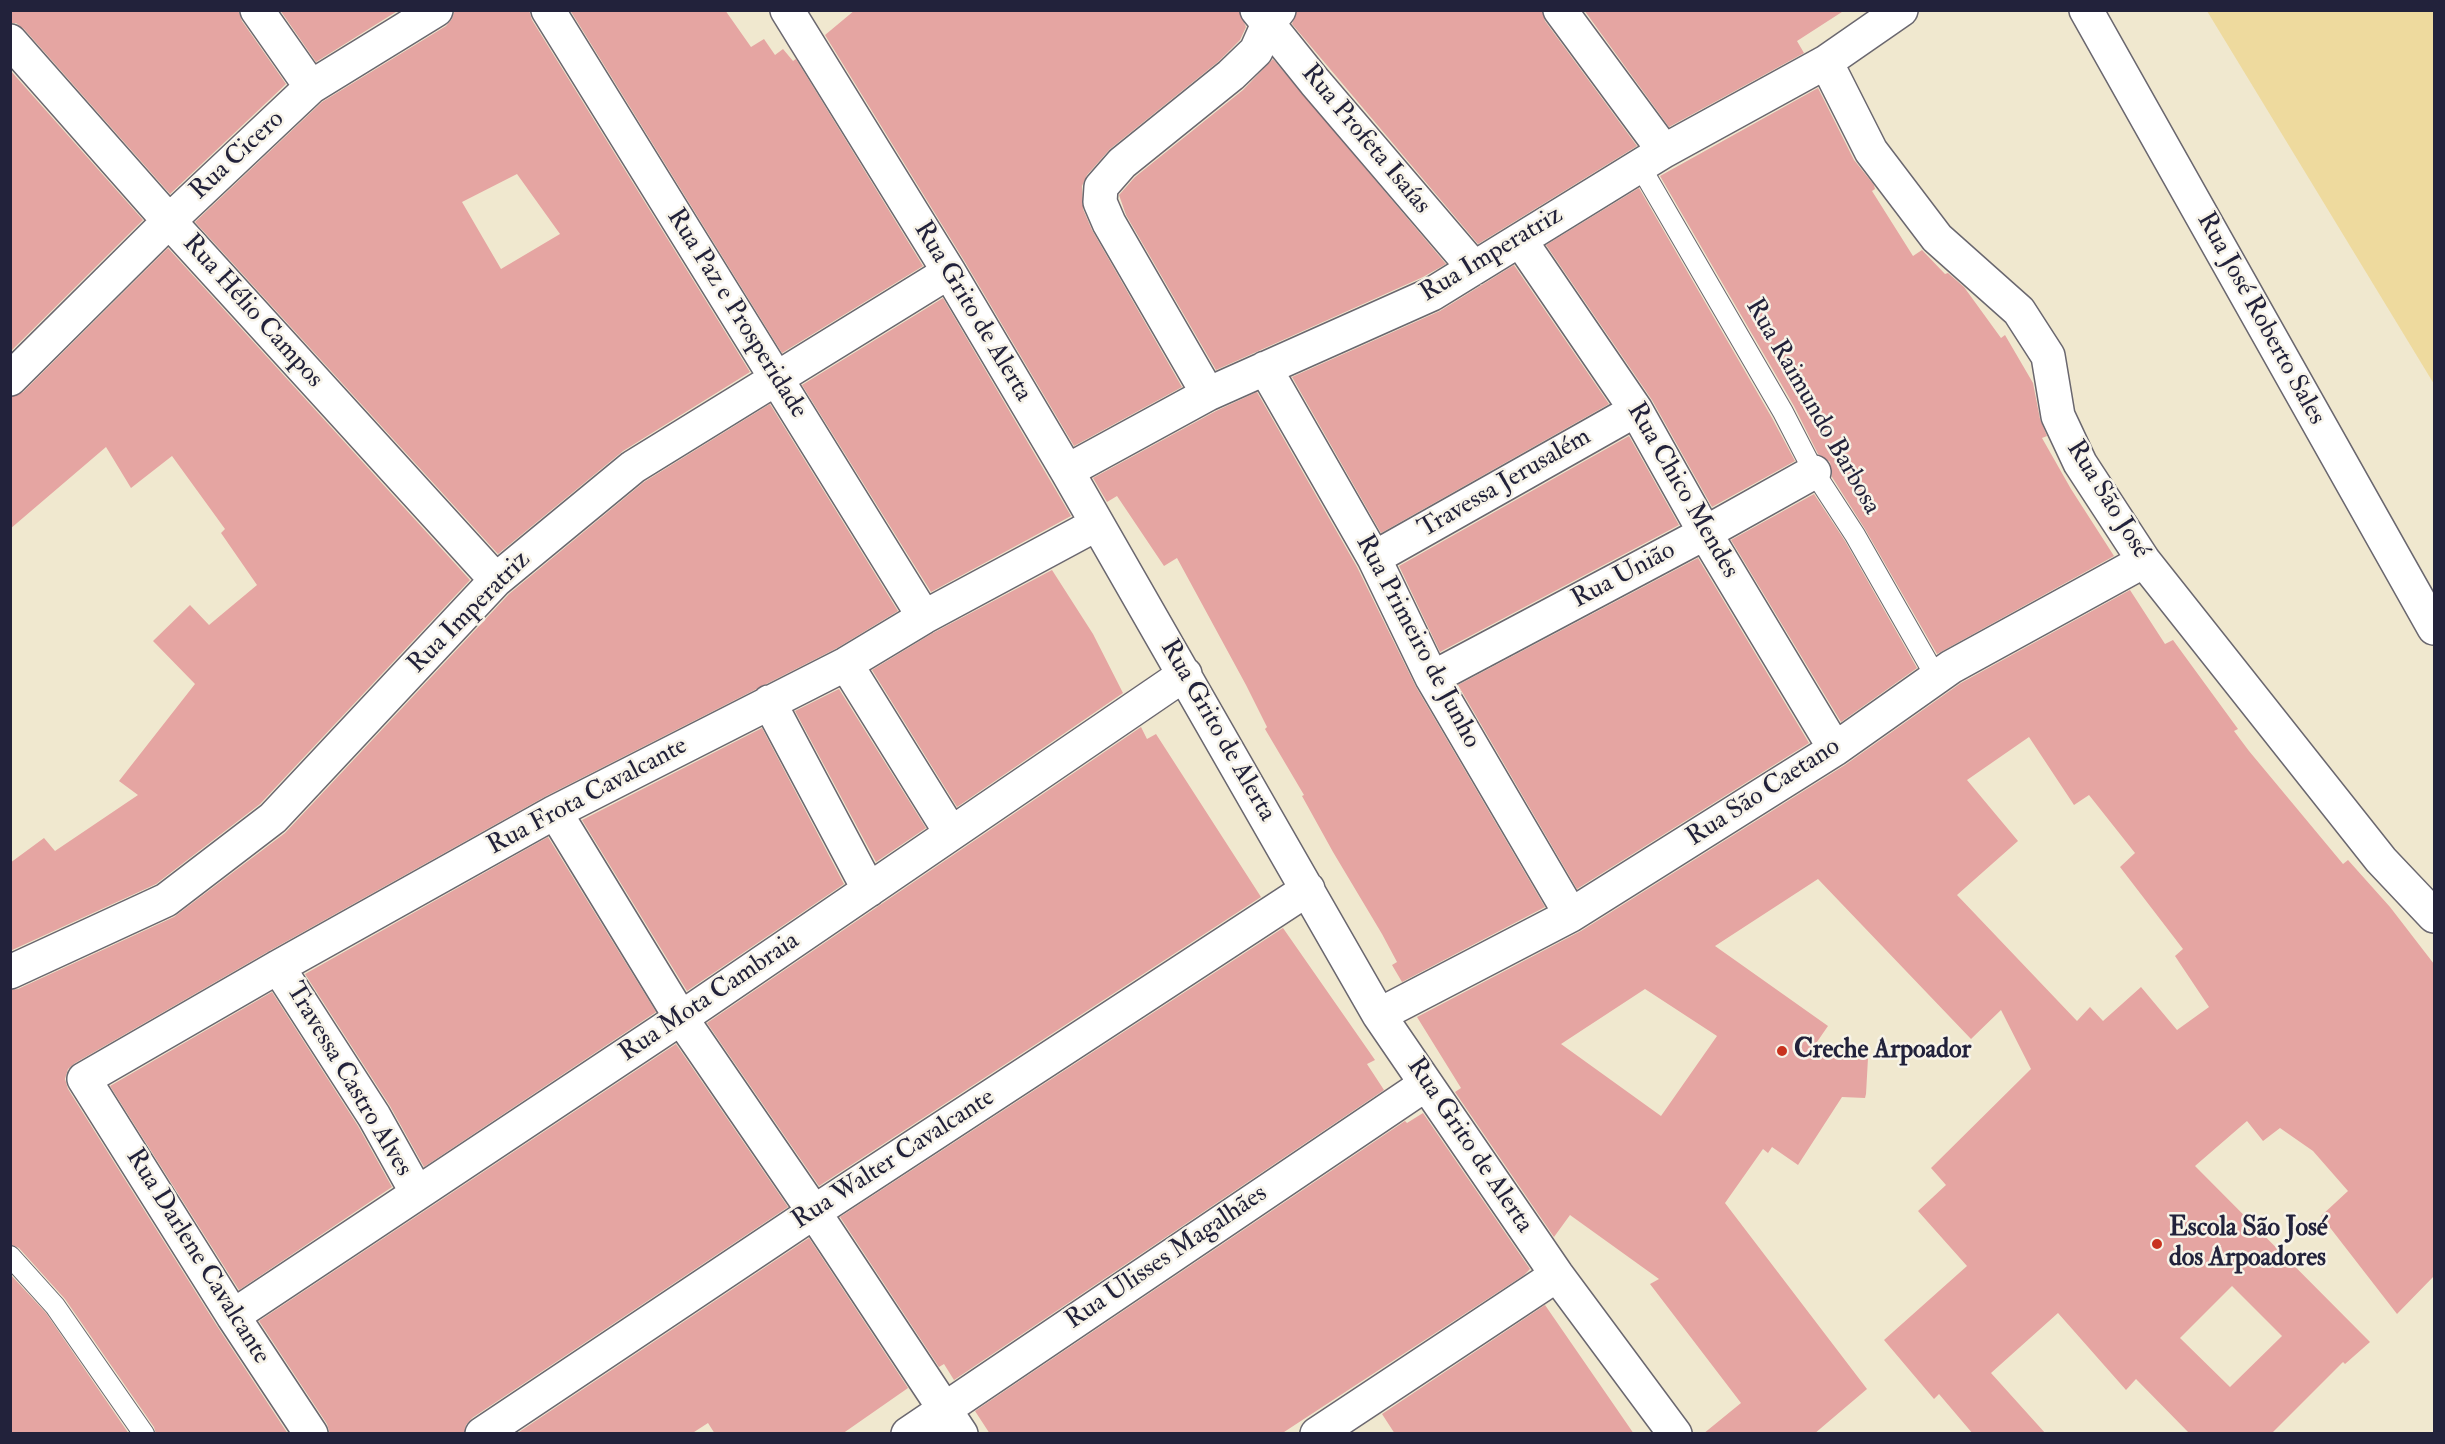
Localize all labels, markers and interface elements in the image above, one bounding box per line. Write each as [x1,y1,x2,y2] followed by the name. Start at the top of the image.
[1293,59,1437,221] street label: Rua Profeta Isaías
[185,105,291,207] street label: Rua Cicero
[1415,200,1569,310] street label: Rua Imperatriz
[659,203,813,425] street label: Rua Paz e Prosperidade
[2189,207,2331,431] street label: Rua José Roberto Sales
[906,216,1038,408] street label: Rua Grito de Alerta
[175,229,329,395] street label: Rua Hélio Campos
[1737,294,1887,520] street label: Rua Raimundo Barbosa
[1619,398,1745,584] street label: Rua Chico Mendes
[1413,422,1597,546] street label: Travessa Jerusalém
[2058,435,2156,565] street label: Rua São José
[1348,530,1486,754] street label: Rua Primeiro de Junho
[1567,536,1681,616] street label: Rua União
[402,545,538,681] street label: Rua Imperatriz
[1152,635,1282,827] street label: Rua Grito de Alerta
[483,731,693,863] street label: Rua Frota Cavalcante
[1681,732,1847,854] street label: Rua São Caetano
[614,926,806,1070] street label: Rua Mota Cambraia
[278,977,418,1183] street label: Travessa Castro Alves
[1794,1035,1971,1067] place label: Creche Arpoador
[1775,1044,1789,1058] marker: Creche Arpoador
[1399,1053,1539,1239] street label: Rua Grito de Alerta
[787,1083,1001,1237] street label: Rua Walter Cavalcante
[118,1144,276,1370] street label: Rua Darlene Cavalcante
[1060,1179,1274,1337] street label: Rua Ulisses Magalhães
[2169,1213,2328,1274] place label: Escola São José dos Arpoadores
[2150,1237,2164,1251] marker: Escola São José dos Arpoadores

